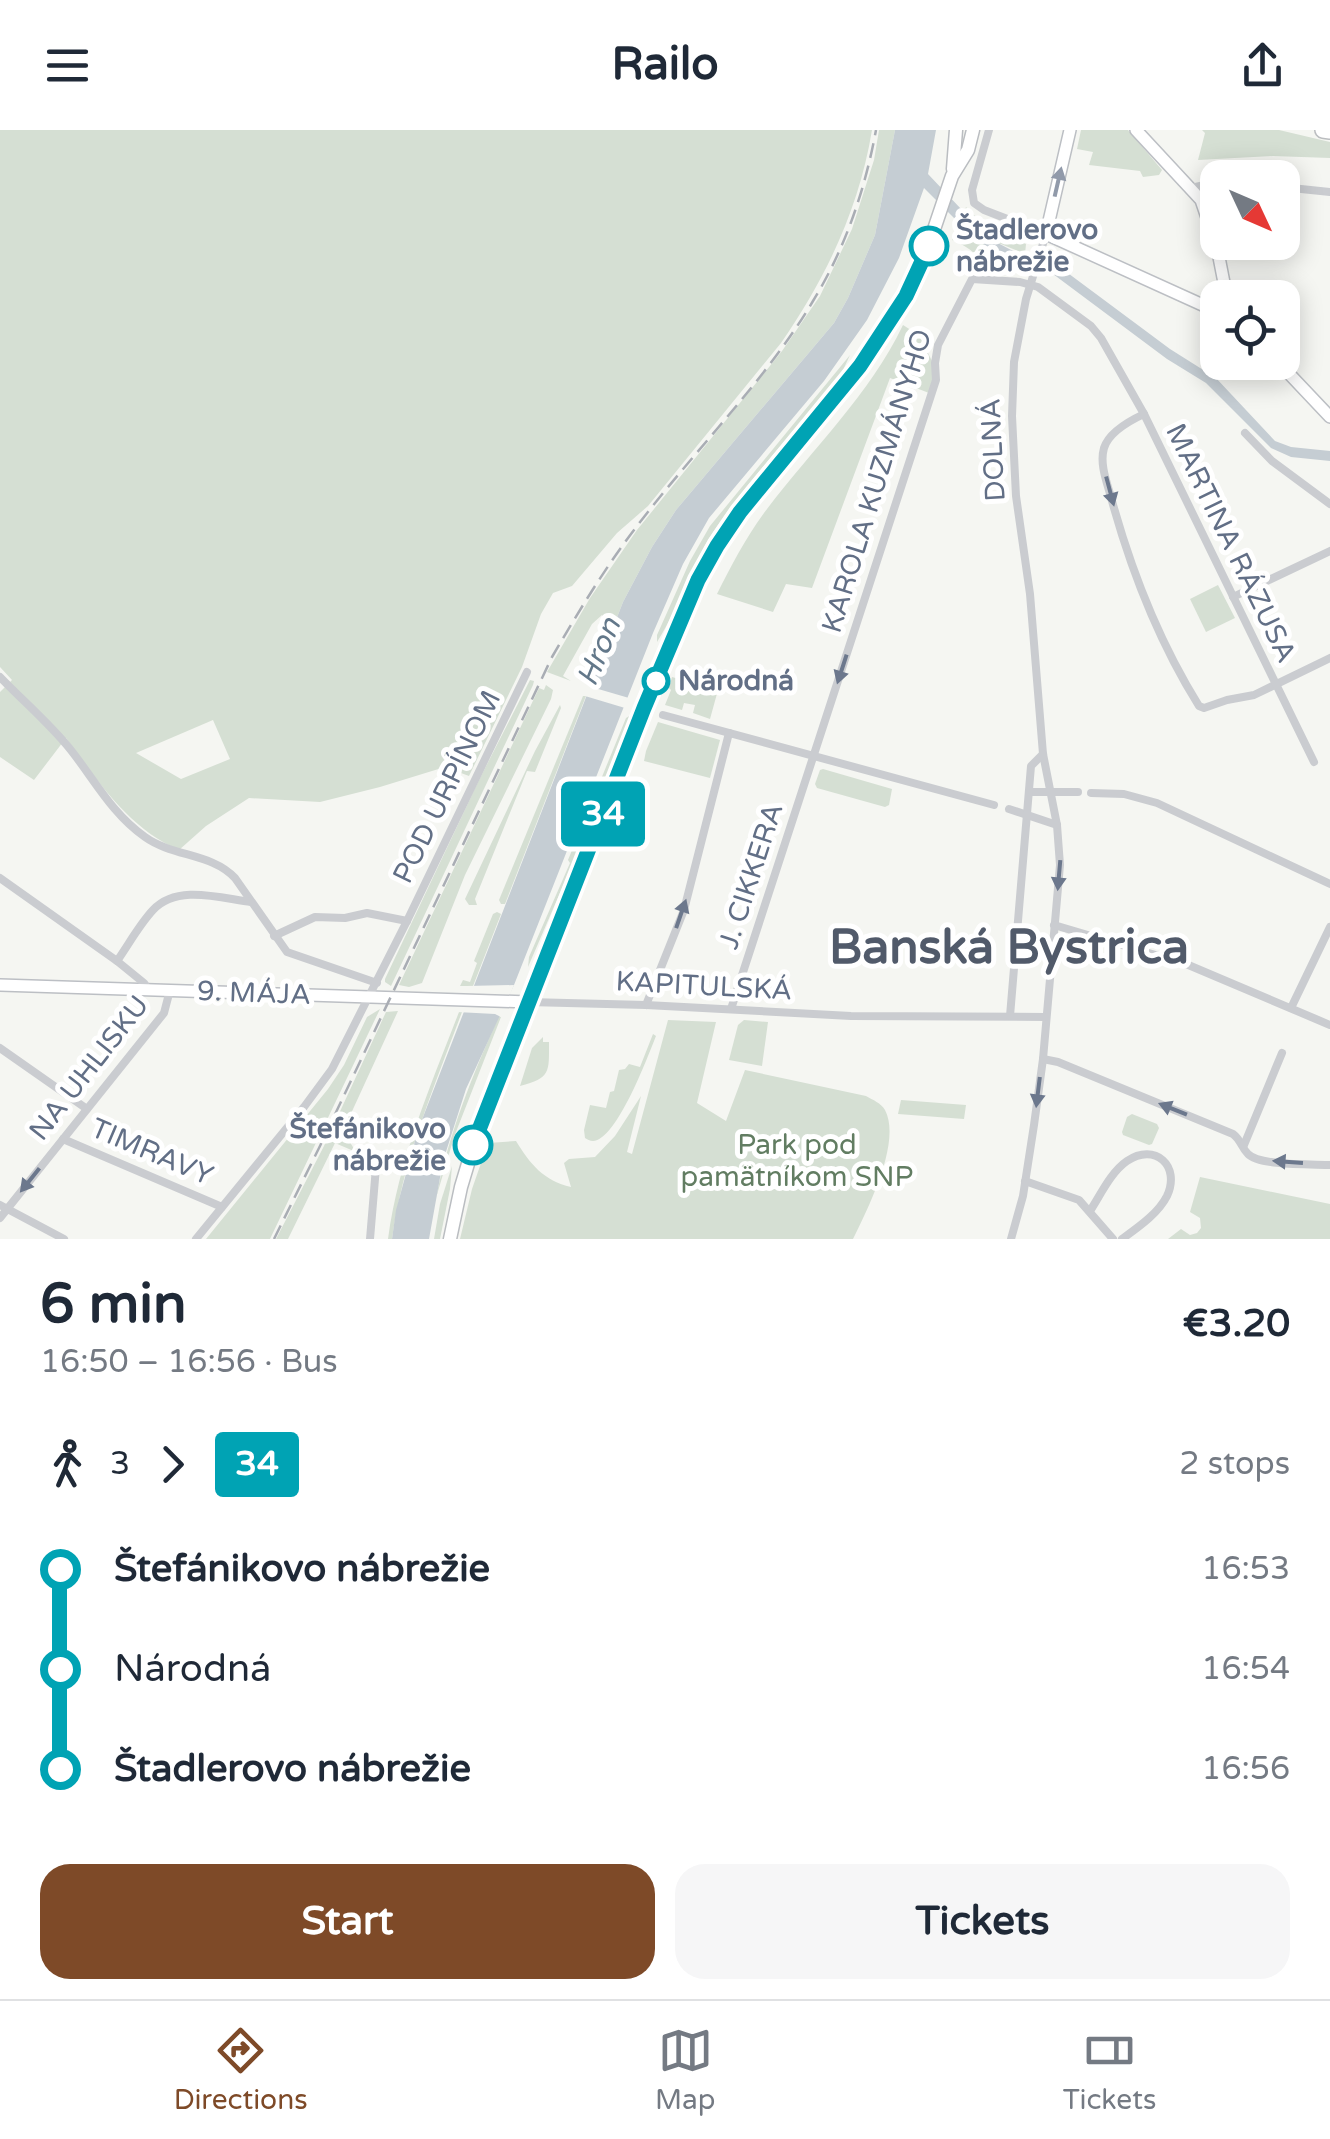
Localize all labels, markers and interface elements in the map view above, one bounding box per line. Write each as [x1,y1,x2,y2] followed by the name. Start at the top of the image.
[40,38,95,93] icon: menu
[611,38,719,92] text: Railo
[1235,38,1290,93] icon: share
[1200,160,1300,260] north arrow
[1200,160,1300,380] map controls
[1051,166,1066,197] one-way arrow
[956,213,1098,279] place label: Štadlerovo nábrežie
[910,227,948,265] marker: Štadlerovo nábrežie
[1200,280,1300,380] button: locate
[815,325,939,637] street label: KAROLA KUZMÁNYHO
[973,398,1013,502] street label: DOLNÁ
[1158,418,1304,668] street label: MARTINA RÁZUSA
[1102,476,1118,507] one-way arrow
[569,612,630,691] water label: Hron
[834,655,849,685] one-way arrow
[678,664,794,698] place label: Národná
[643,668,669,694] marker: Národná
[386,685,508,889] street label: POD URPÍNOM
[558,782,648,846] line badge: 34
[581,793,625,835] text: 34
[711,799,791,953] street label: J. CIKKERA
[1050,860,1066,891] one-way arrow
[675,898,690,928] one-way arrow
[829,919,1189,977] district label: Banská Bystrica
[615,964,793,1008] street label: KAPITULSKÁ
[196,974,312,1012] street label: 9. MÁJA
[22,989,156,1147] street label: NA UHLISKU
[1030,1077,1046,1108] one-way arrow
[1158,1101,1188,1117] one-way arrow
[86,1111,218,1193] street label: TIMRAVY
[290,1112,446,1178] place label: Štefánikovo nábrežie
[454,1126,492,1164] marker: Štefánikovo nábrežie
[681,1128,913,1194] park label: Park pod pamätníkom SNP
[1272,1154,1304,1170] one-way arrow
[20,1167,41,1192] one-way arrow
[40,1272,187,1338] text: 6 min
[1183,1301,1290,1347] text: €3.20
[40,1343,338,1381] text: 16:50 – 16:56 · Bus
[40,1437,95,1492] icon: walk
[145,1437,200,1492] icon: forward
[235,1443,279,1485] text: 34
[110,1445,130,1483] text: 3
[1179,1445,1290,1483] text: 2 stops
[114,1546,490,1592] text: Štefánikovo nábrežie
[1201,1550,1290,1588] text: 16:53
[114,1646,271,1692] text: Národná
[1201,1650,1290,1688] text: 16:54
[114,1746,471,1792] text: Štadlerovo nábrežie
[1201,1750,1290,1788] text: 16:56
[40,1864,655,1979] button: Start
[675,1864,1290,1979] button: Tickets
[174,2023,308,2117] tab: Directions
[655,2023,715,2117] tab: Map
[1063,2023,1156,2117] tab: Tickets

